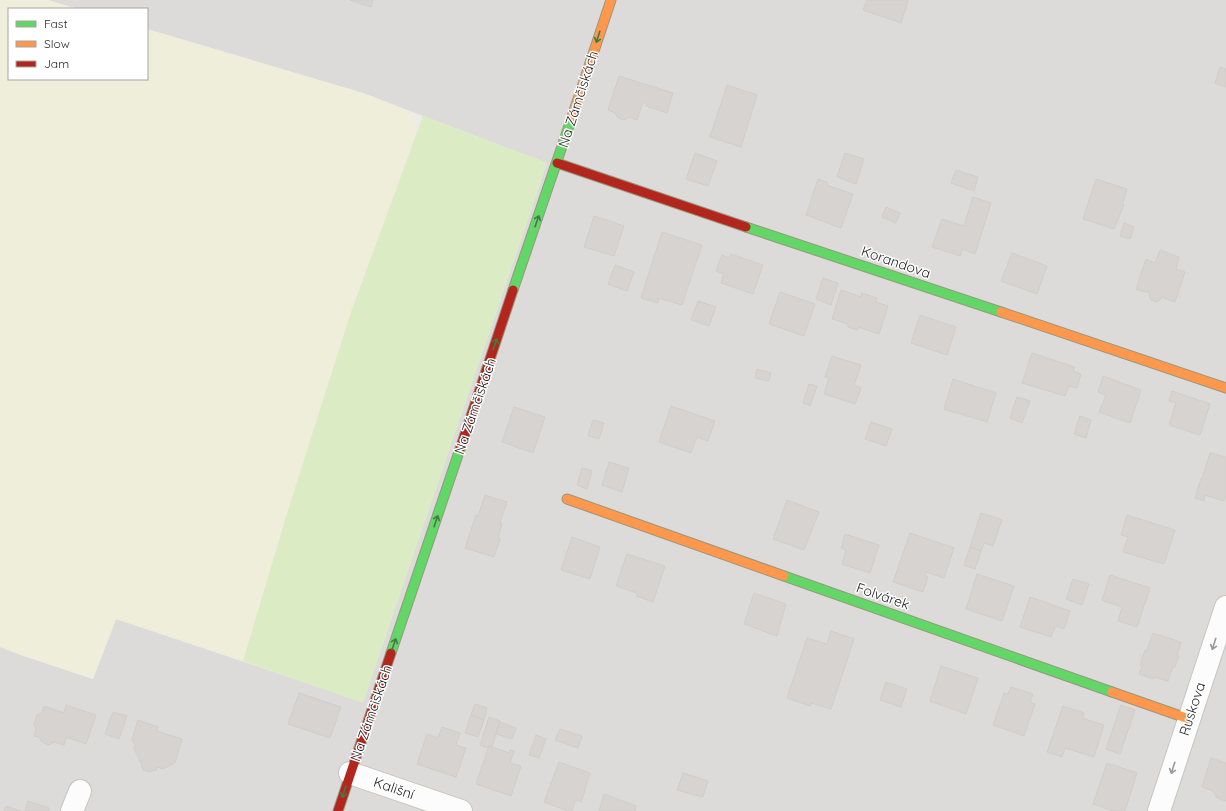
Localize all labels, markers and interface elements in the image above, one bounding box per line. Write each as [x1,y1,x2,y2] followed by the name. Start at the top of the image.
[8,8,148,80] legend
[44,16,68,31] text: Fast
[594,31,602,43] one-way arrow
[44,36,70,51] text: Slow
[554,48,602,150] street label: Na Zámčiskách
[44,56,69,71] text: Jam
[534,215,541,228] one-way arrow
[859,242,933,282] street label: Korandova
[492,339,500,351] one-way arrow
[450,355,500,457] street label: Na Zámčiskách
[432,515,440,527] one-way arrow
[854,578,912,614] street label: Folvárek
[391,637,398,650] one-way arrow
[1210,638,1217,651] one-way arrow
[346,662,396,764] street label: Na Zámčiskách
[1175,680,1209,738] street label: Ruskova
[1169,761,1176,774] one-way arrow
[371,773,417,803] street label: Kališní
[340,786,347,799] one-way arrow

